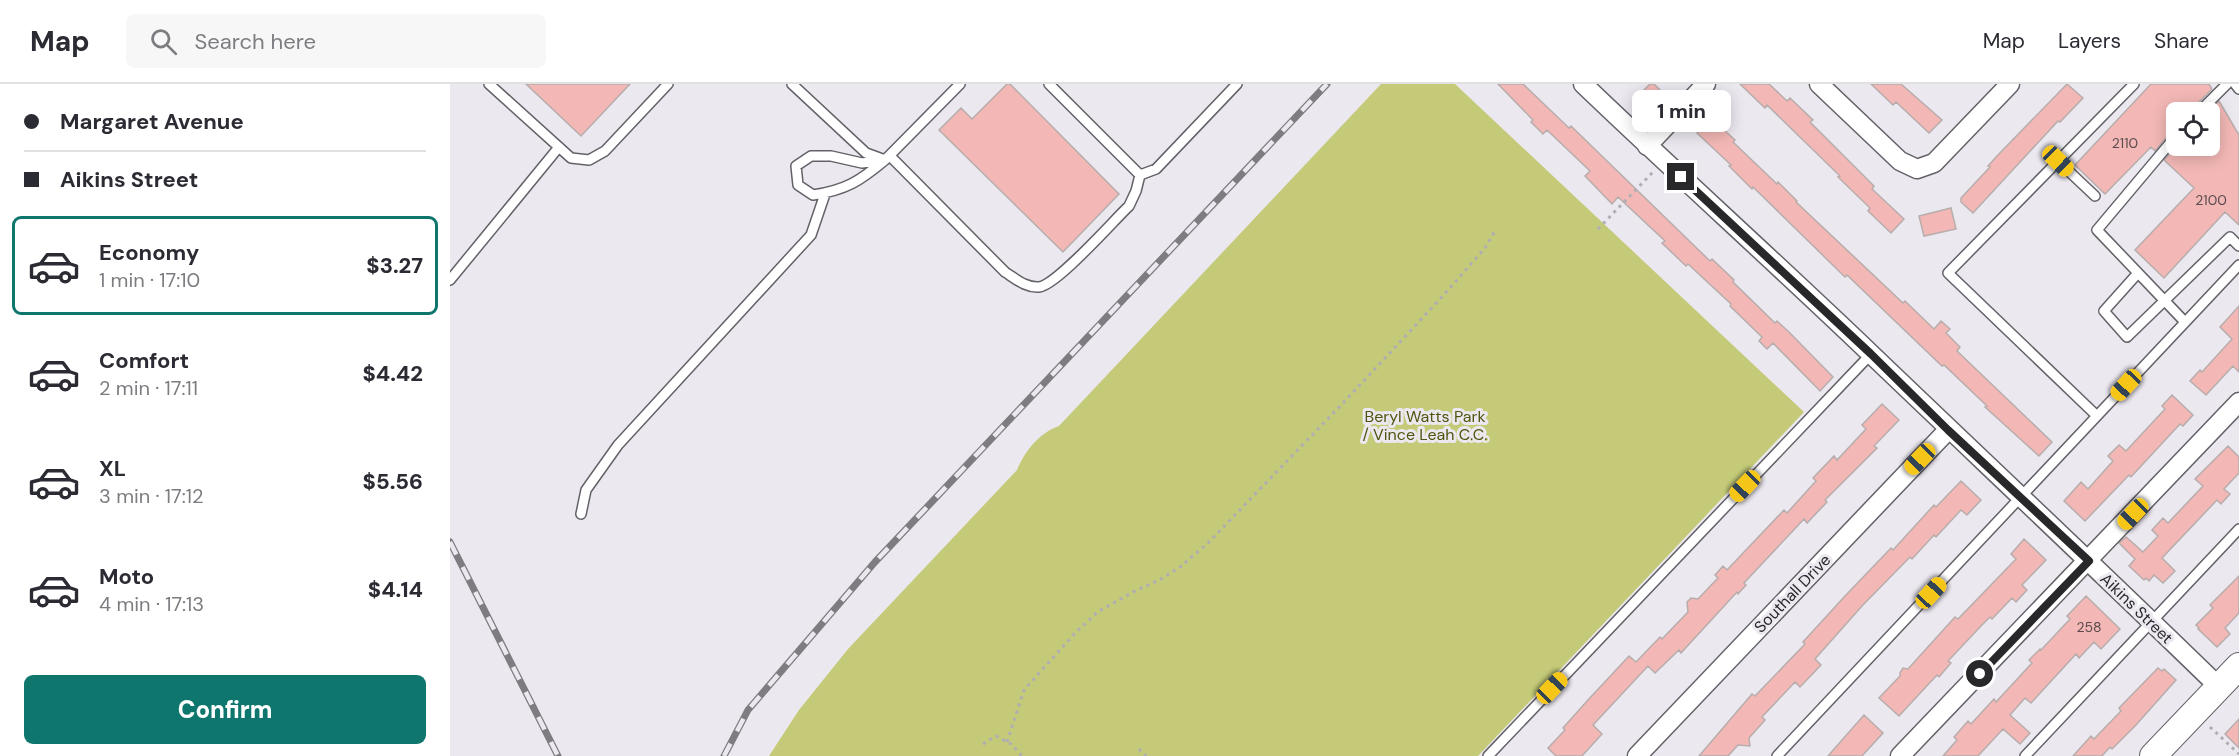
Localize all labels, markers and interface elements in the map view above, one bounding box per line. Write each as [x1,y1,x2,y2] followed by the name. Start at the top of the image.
[126,14,546,68] search box
[30,23,90,60] text: Map
[147,25,180,58] icon: search
[195,27,316,56] text: Search here
[1983,27,2025,55] text: Map
[2058,27,2121,55] text: Layers
[2154,27,2209,55] text: Share
[1632,90,1730,132] callout: 1 min
[1657,98,1706,124] text: 1 min
[2166,102,2220,156] map controls
[2166,102,2220,156] button: locate
[60,107,244,136] text: Margaret Avenue
[2112,134,2138,152] house number: 2110
[2039,142,2077,180] car
[1667,163,1694,190] route end
[60,165,198,194] text: Aikins Street
[2195,191,2227,209] house number: 2100
[99,238,199,267] text: Economy
[27,239,81,293] icon: car
[366,251,423,280] text: $3.27
[99,267,200,293] text: 1 min · 17:10
[99,346,189,375] text: Comfort
[27,347,81,401] icon: car
[362,359,423,388] text: $4.42
[2107,366,2145,404] car
[99,375,198,401] text: 2 min · 17:11
[1363,406,1487,445] park label: Beryl Watts Park / Vince Leah C.C.
[1901,440,1939,478] car
[99,454,126,483] text: XL
[27,455,81,509] icon: car
[363,467,423,496] text: $5.56
[1726,467,1764,505] car
[99,483,204,509] text: 3 min · 17:12
[2114,495,2152,533] car
[1750,550,1835,637] street label: Southall Drive
[99,562,154,591] text: Moto
[27,563,81,617] icon: car
[2096,568,2177,648] street label: Aikins Street
[1912,574,1950,612] car
[368,575,423,604] text: $4.14
[99,591,204,617] text: 4 min · 17:13
[2076,618,2102,636] house number: 258
[1966,660,1993,687] route start
[1533,669,1571,707] car
[24,675,426,744] button: Confirm

